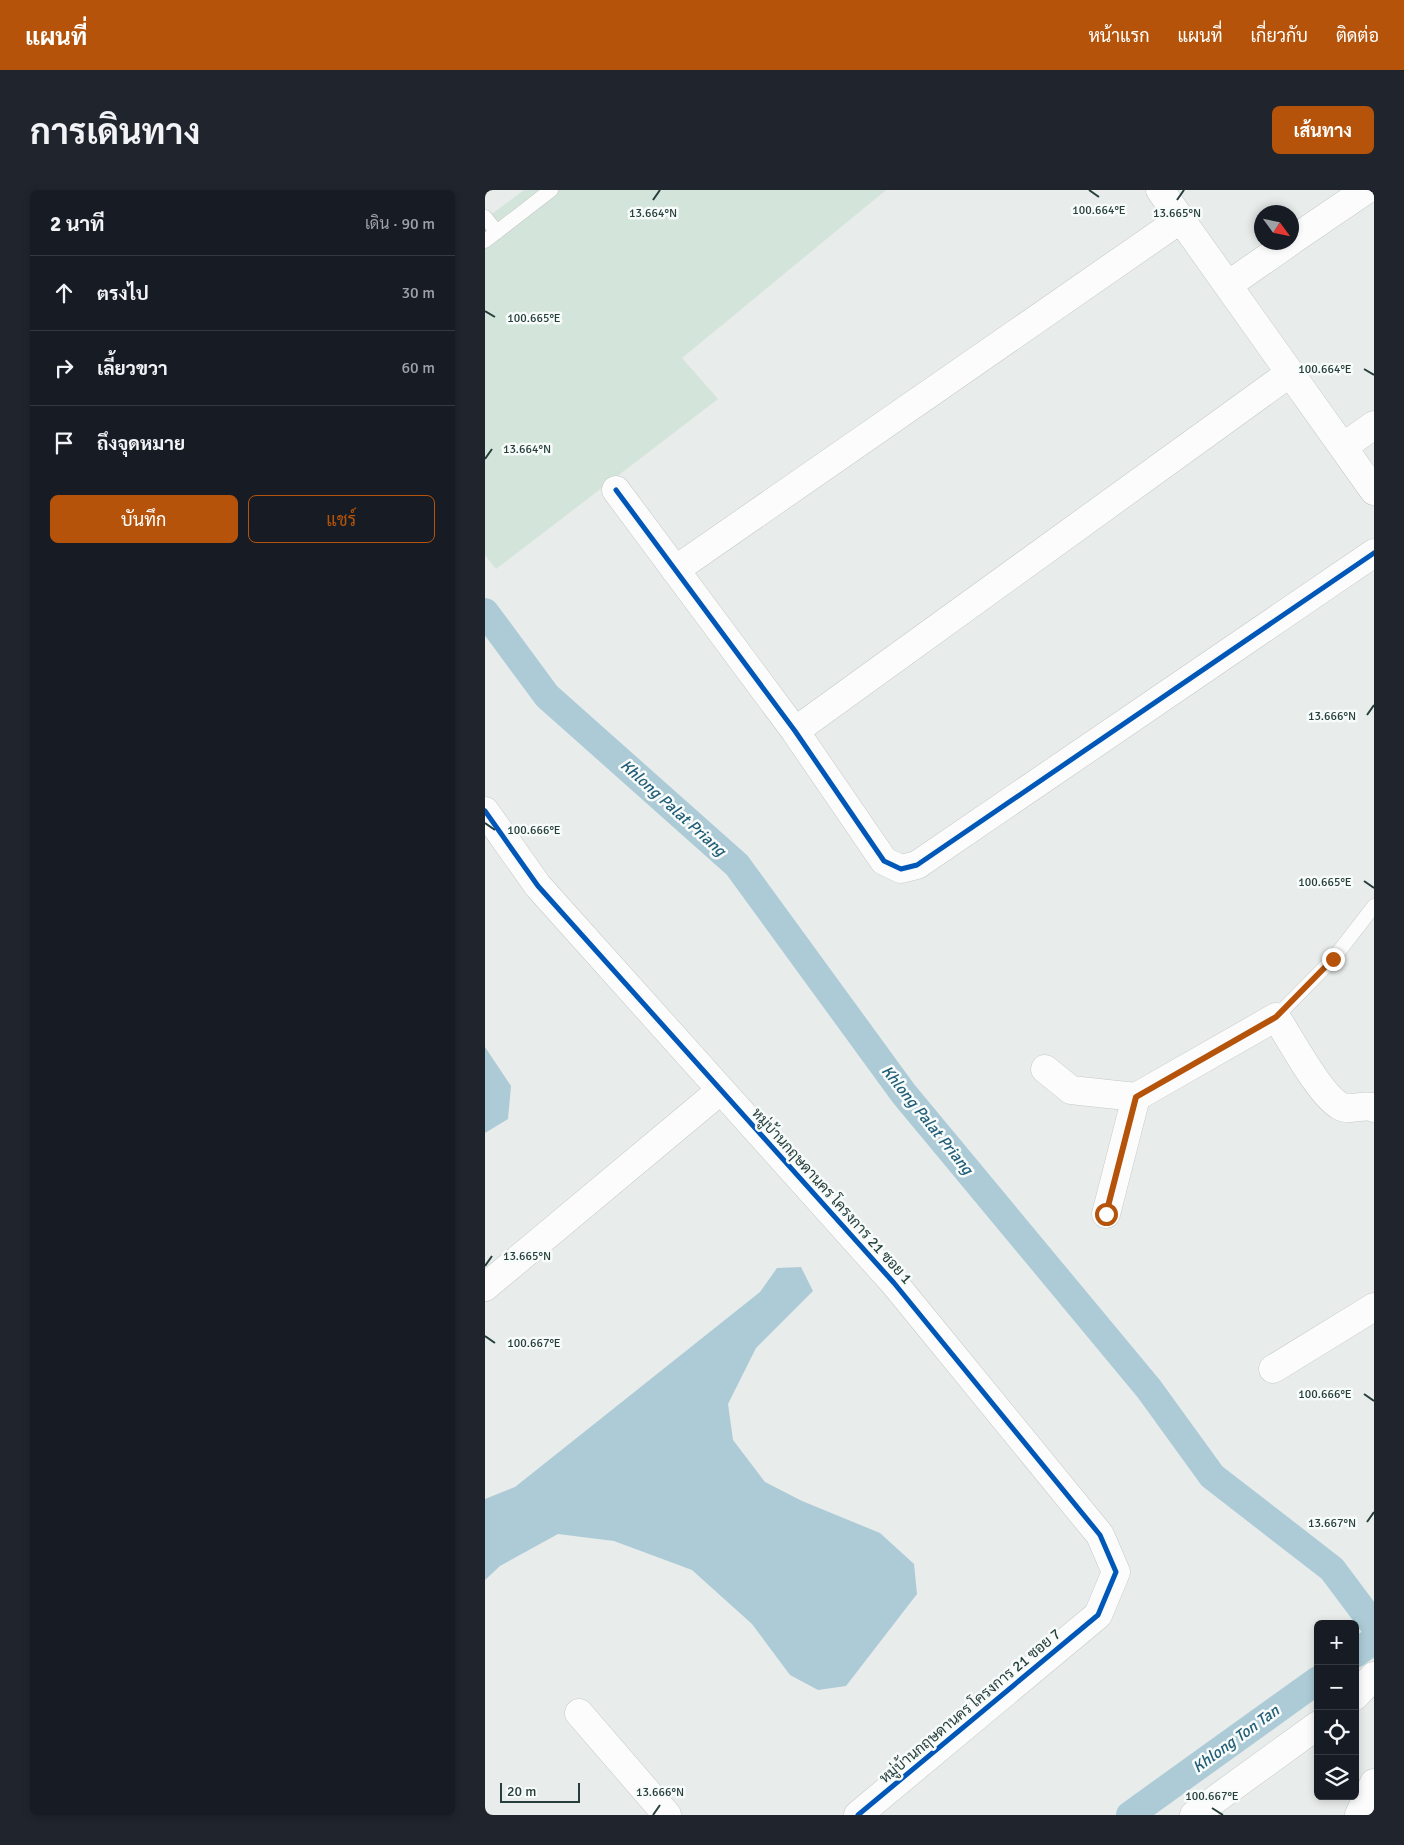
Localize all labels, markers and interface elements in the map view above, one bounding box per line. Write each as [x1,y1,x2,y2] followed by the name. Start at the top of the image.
[25,22,87,52] text: แผนที่
[1088,25,1150,47] text: หน้าแรก
[1178,25,1222,47] text: แผนที่
[1250,25,1308,47] text: เกี่ยวกับ
[1336,25,1379,47] text: ติดต่อ
[1272,106,1374,154] button: เส้นทาง
[30,111,200,154] text: การเดินทาง
[1072,203,1126,218] text: 100.664°E
[1254,205,1299,250] north arrow
[629,206,677,221] text: 13.664°N
[1153,206,1201,221] text: 13.665°N
[50,211,105,237] text: 2 นาที
[365,214,435,234] text: เดิน · 90 m
[50,279,78,307] icon: ahead
[97,282,149,306] text: ตรงไป
[401,283,435,303] text: 30 m
[507,311,561,326] text: 100.665°E
[50,354,78,382] icon: right
[97,357,168,381] text: เลี้ยวขวา
[401,358,435,378] text: 60 m
[1298,362,1352,377] text: 100.664°E
[50,429,78,457] icon: arrive
[97,432,185,456] text: ถึงจุดหมาย
[503,442,551,457] text: 13.664°N
[50,495,238,543] button: บันทึก
[248,495,435,543] button: แชร์
[1308,709,1356,724] text: 13.666°N
[616,755,731,862] water label: Khlong Palat Priang
[507,823,561,838] text: 100.666°E
[1298,875,1352,890] text: 100.665°E
[1322,948,1345,971] route end
[877,1061,978,1180] water label: Khlong Palat Priang
[747,1104,917,1288] street label: หมู่บ้านกฤษดานคร โครงการ 21 ซอย 1
[1095,1203,1118,1226] route start
[503,1249,551,1264] text: 13.665°N
[507,1336,561,1351] text: 100.667°E
[1298,1387,1352,1402] text: 100.666°E
[1308,1516,1356,1531] text: 13.667°N
[1314,1620,1359,1800] map controls
[1314,1620,1359,1665] button: +
[875,1624,1065,1788] street label: หมู่บ้านกฤษดานคร โครงการ 21 ซอย 7
[1314,1665,1359,1710] button: −
[1189,1700,1284,1777] water label: Khlong Ton Tan
[1314,1710,1359,1755] button: locate
[1314,1755,1359,1800] button: layers
[500,1780,580,1803] scale bar
[507,1783,536,1800] text: 20 m
[636,1785,684,1800] text: 13.666°N
[1185,1789,1239,1804] text: 100.667°E

